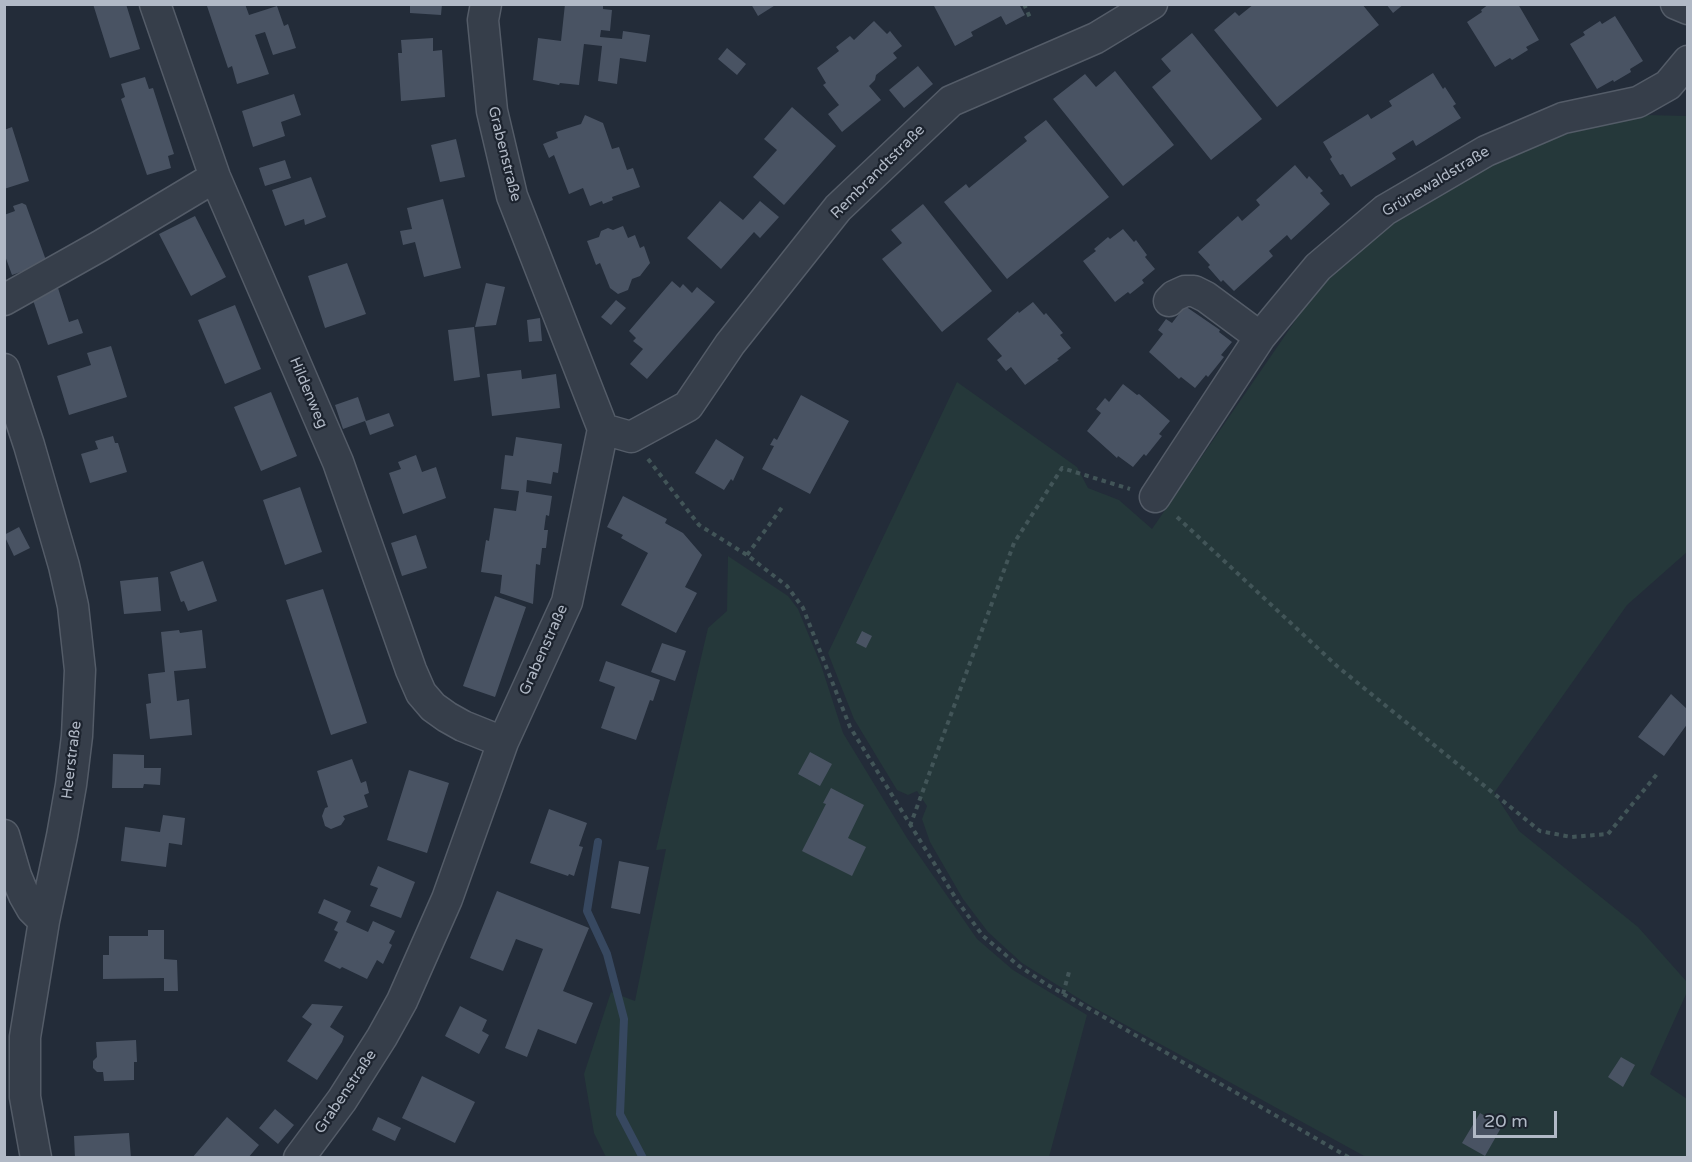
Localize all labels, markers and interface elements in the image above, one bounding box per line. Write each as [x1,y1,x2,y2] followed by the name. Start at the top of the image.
[484,105,524,203] street label: Grabenstraße
[827,121,929,223] street label: Rembrandtstraße
[1379,143,1493,221] street label: Grünewaldstraße
[285,355,331,431] street label: Hildenweg
[516,602,572,698] street label: Grabenstraße
[58,720,86,800] street label: Heerstraße
[311,1047,381,1137] street label: Grabenstraße
[1476,1099,1560,1137] scale bar
[1484,1110,1528,1132] text: 20 m

